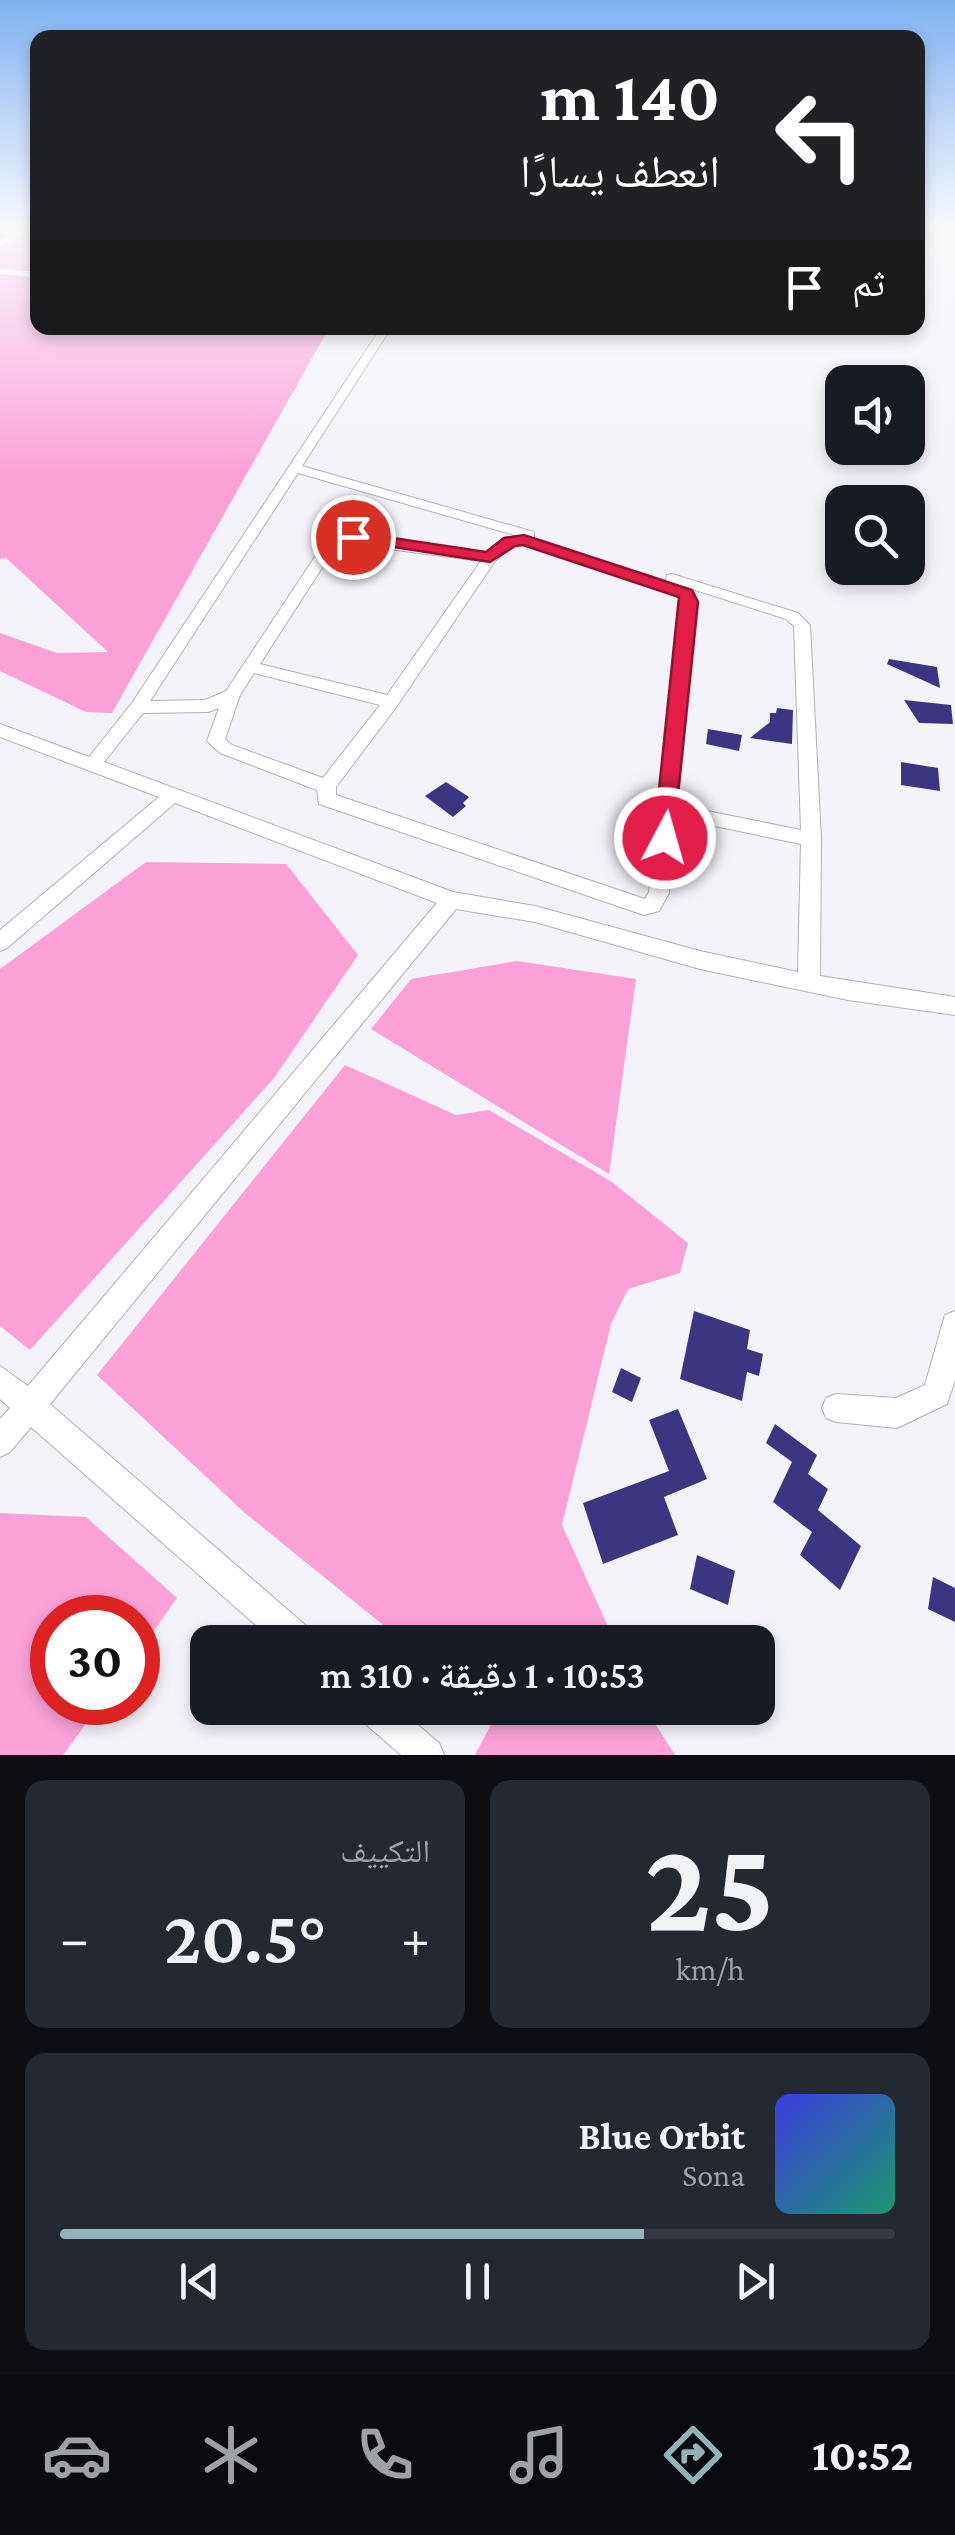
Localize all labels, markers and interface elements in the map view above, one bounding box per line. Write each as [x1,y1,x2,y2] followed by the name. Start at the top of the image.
[541,57,720,135] text: 140 m
[755,70,885,200] icon: left
[520,147,720,197] text: انعطف يسارًا
[777,260,832,315] icon: arrive
[852,262,885,304] text: ثم
[825,365,925,585] map controls
[825,365,925,465] button: sound
[825,485,925,585] button: search
[311,495,396,580] pin
[326,510,381,565] icon: arrive
[613,786,717,890] position arrow
[30,1595,160,1725] speed limit sign: 30
[320,1654,645,1696] text: 10:53 · 1 دقيقة · 310 m
[645,1813,775,1958] text: 25
[340,1833,430,1869] text: التكييف
[164,1896,326,1979] text: 20.5°
[60,1908,89,1969] text: −
[401,1908,430,1969] text: +
[676,1951,745,1987] text: km/h
[578,2115,745,2157] text: Blue Orbit
[682,2157,745,2193] text: Sona
[172,2254,227,2309] icon: previous
[450,2254,505,2309] icon: pause
[728,2254,783,2309] icon: next
[42,2420,112,2490] icon: car
[196,2420,266,2490] icon: climate
[350,2420,420,2490] icon: phone
[504,2420,574,2490] icon: music
[658,2420,728,2490] icon: directions
[812,2430,913,2480] text: 10:52

